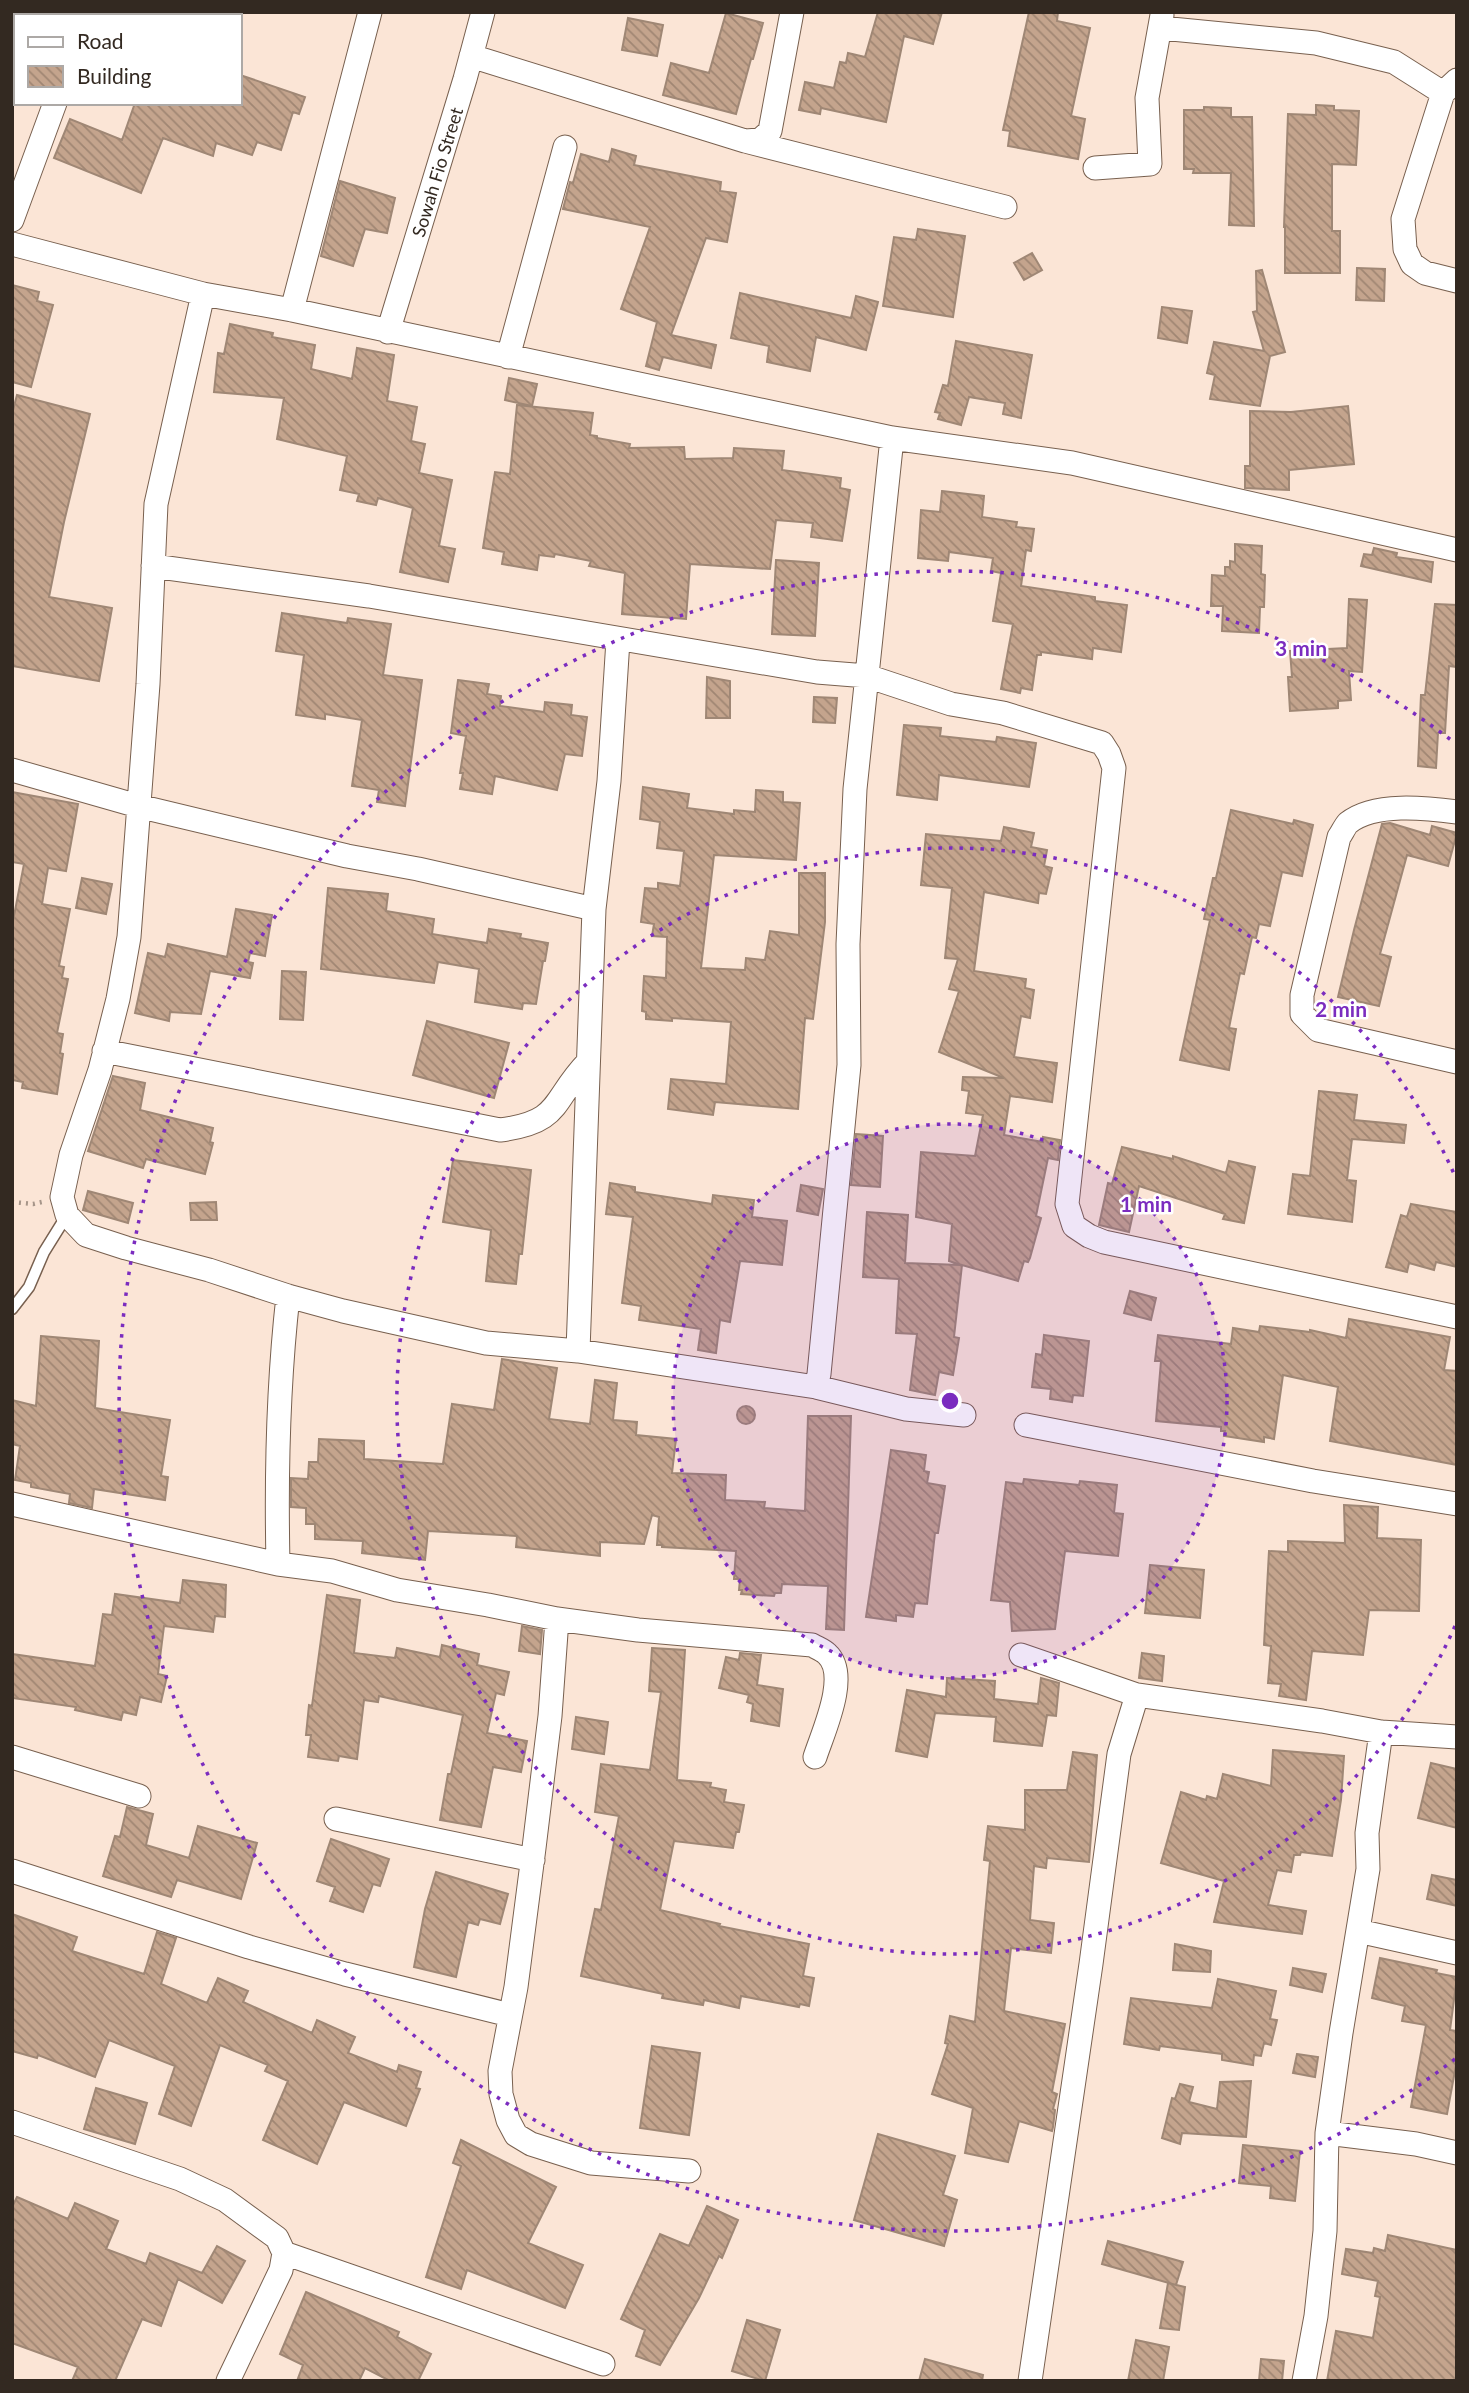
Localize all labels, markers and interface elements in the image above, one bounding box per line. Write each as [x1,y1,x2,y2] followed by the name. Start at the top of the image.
[14,14,242,105] legend
[77,28,124,53] text: Road
[77,63,152,88] text: Building
[407,104,467,239] street label: Sowah Fio Street
[1275,635,1327,660] text: 3 min
[1315,996,1367,1021] text: 2 min
[1120,1191,1172,1216] text: 1 min
[938,1389,962,1413] centre of rings

